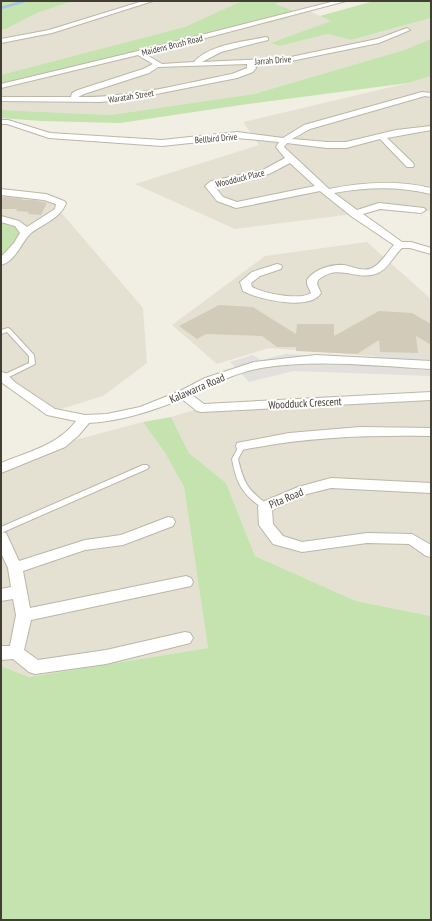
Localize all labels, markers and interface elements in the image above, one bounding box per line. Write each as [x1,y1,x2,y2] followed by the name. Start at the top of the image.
[140,32,204,58] street label: Maidens Brush Road
[253,53,292,67] street label: Jarrah Drive
[107,87,155,105] street label: Waratah Street
[194,131,238,145] street label: Bellbird Drive
[214,167,266,189] street label: Woodduck Place
[167,370,227,406] street label: Kalawarra Road
[268,394,342,412] street label: Woodduck Crescent
[267,484,305,511] street label: Pita Road

